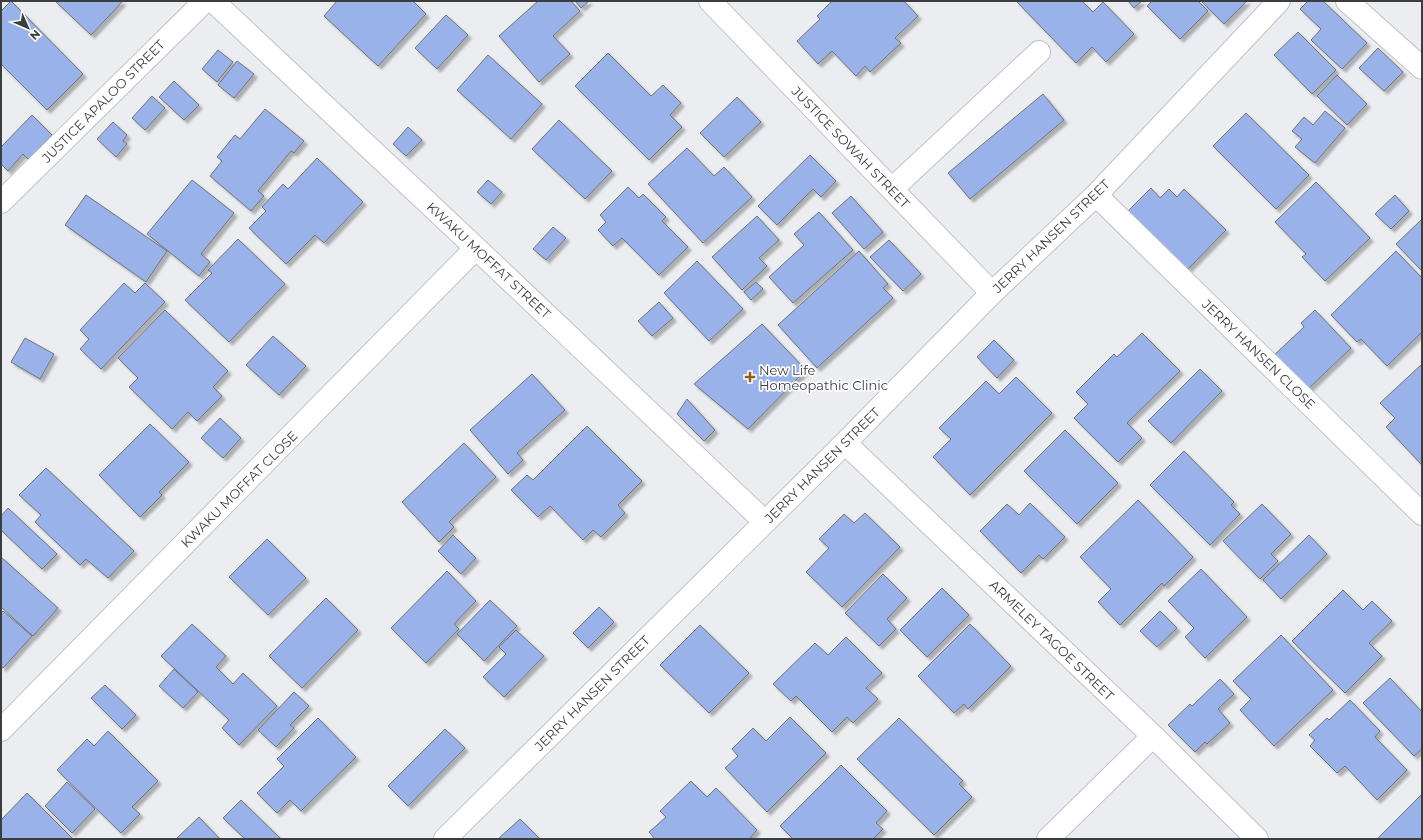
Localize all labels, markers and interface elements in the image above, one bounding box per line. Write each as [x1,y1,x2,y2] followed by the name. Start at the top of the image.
[8,8,48,48] north arrow
[27,27,43,43] text: N
[38,36,168,166] street label: JUSTICE APALOO STREET
[788,82,914,212] street label: JUSTICE SOWAH STREET
[989,176,1113,297] street label: JERRY HANSEN STREET
[424,198,555,322] street label: KWAKU MOFFAT STREET
[1198,295,1319,412] street label: JERRY HANSEN CLOSE
[759,362,888,393] place label: New Life Homeopathic Clinic
[744,371,756,383] marker: New Life Homeopathic Clinic
[760,404,883,527] street label: JERRY HANSEN STREET
[177,427,301,551] street label: KWAKU MOFFAT CLOSE
[987,576,1118,704] street label: ARMELEY TAGOE STREET
[530,632,653,755] street label: JERRY HANSEN STREET

